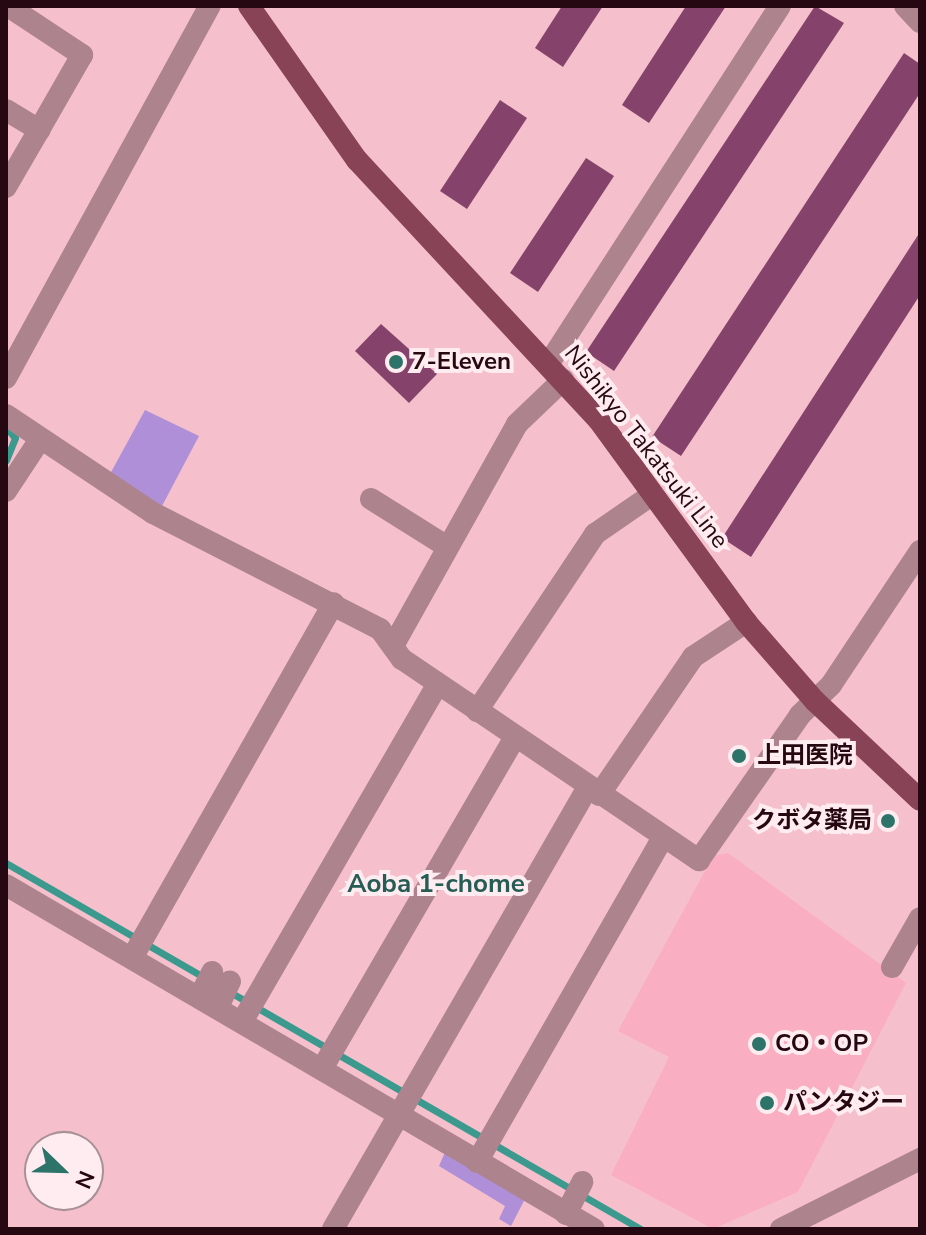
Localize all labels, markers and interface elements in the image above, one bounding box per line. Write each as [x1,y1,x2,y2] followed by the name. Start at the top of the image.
[558,340,734,554] street label: Nishikyo Takatsuki Line
[412,348,511,376] place label: 7-Eleven
[387,353,405,371] marker: 7-Eleven
[757,742,853,770] place label: 上田医院
[728,745,750,767] marker: 上田医院
[752,807,872,835] place label: クボタ薬局
[879,812,897,830] marker: クボタ薬局
[347,868,525,900] district label: Aoba 1-chome
[775,1030,868,1058] place label: CO・OP
[750,1035,768,1053] marker: CO・OP
[783,1089,903,1117] place label: パンタジー
[758,1094,776,1112] marker: パンタジー
[24,1131,104,1211] north arrow
[67,1166,101,1193] text: N

